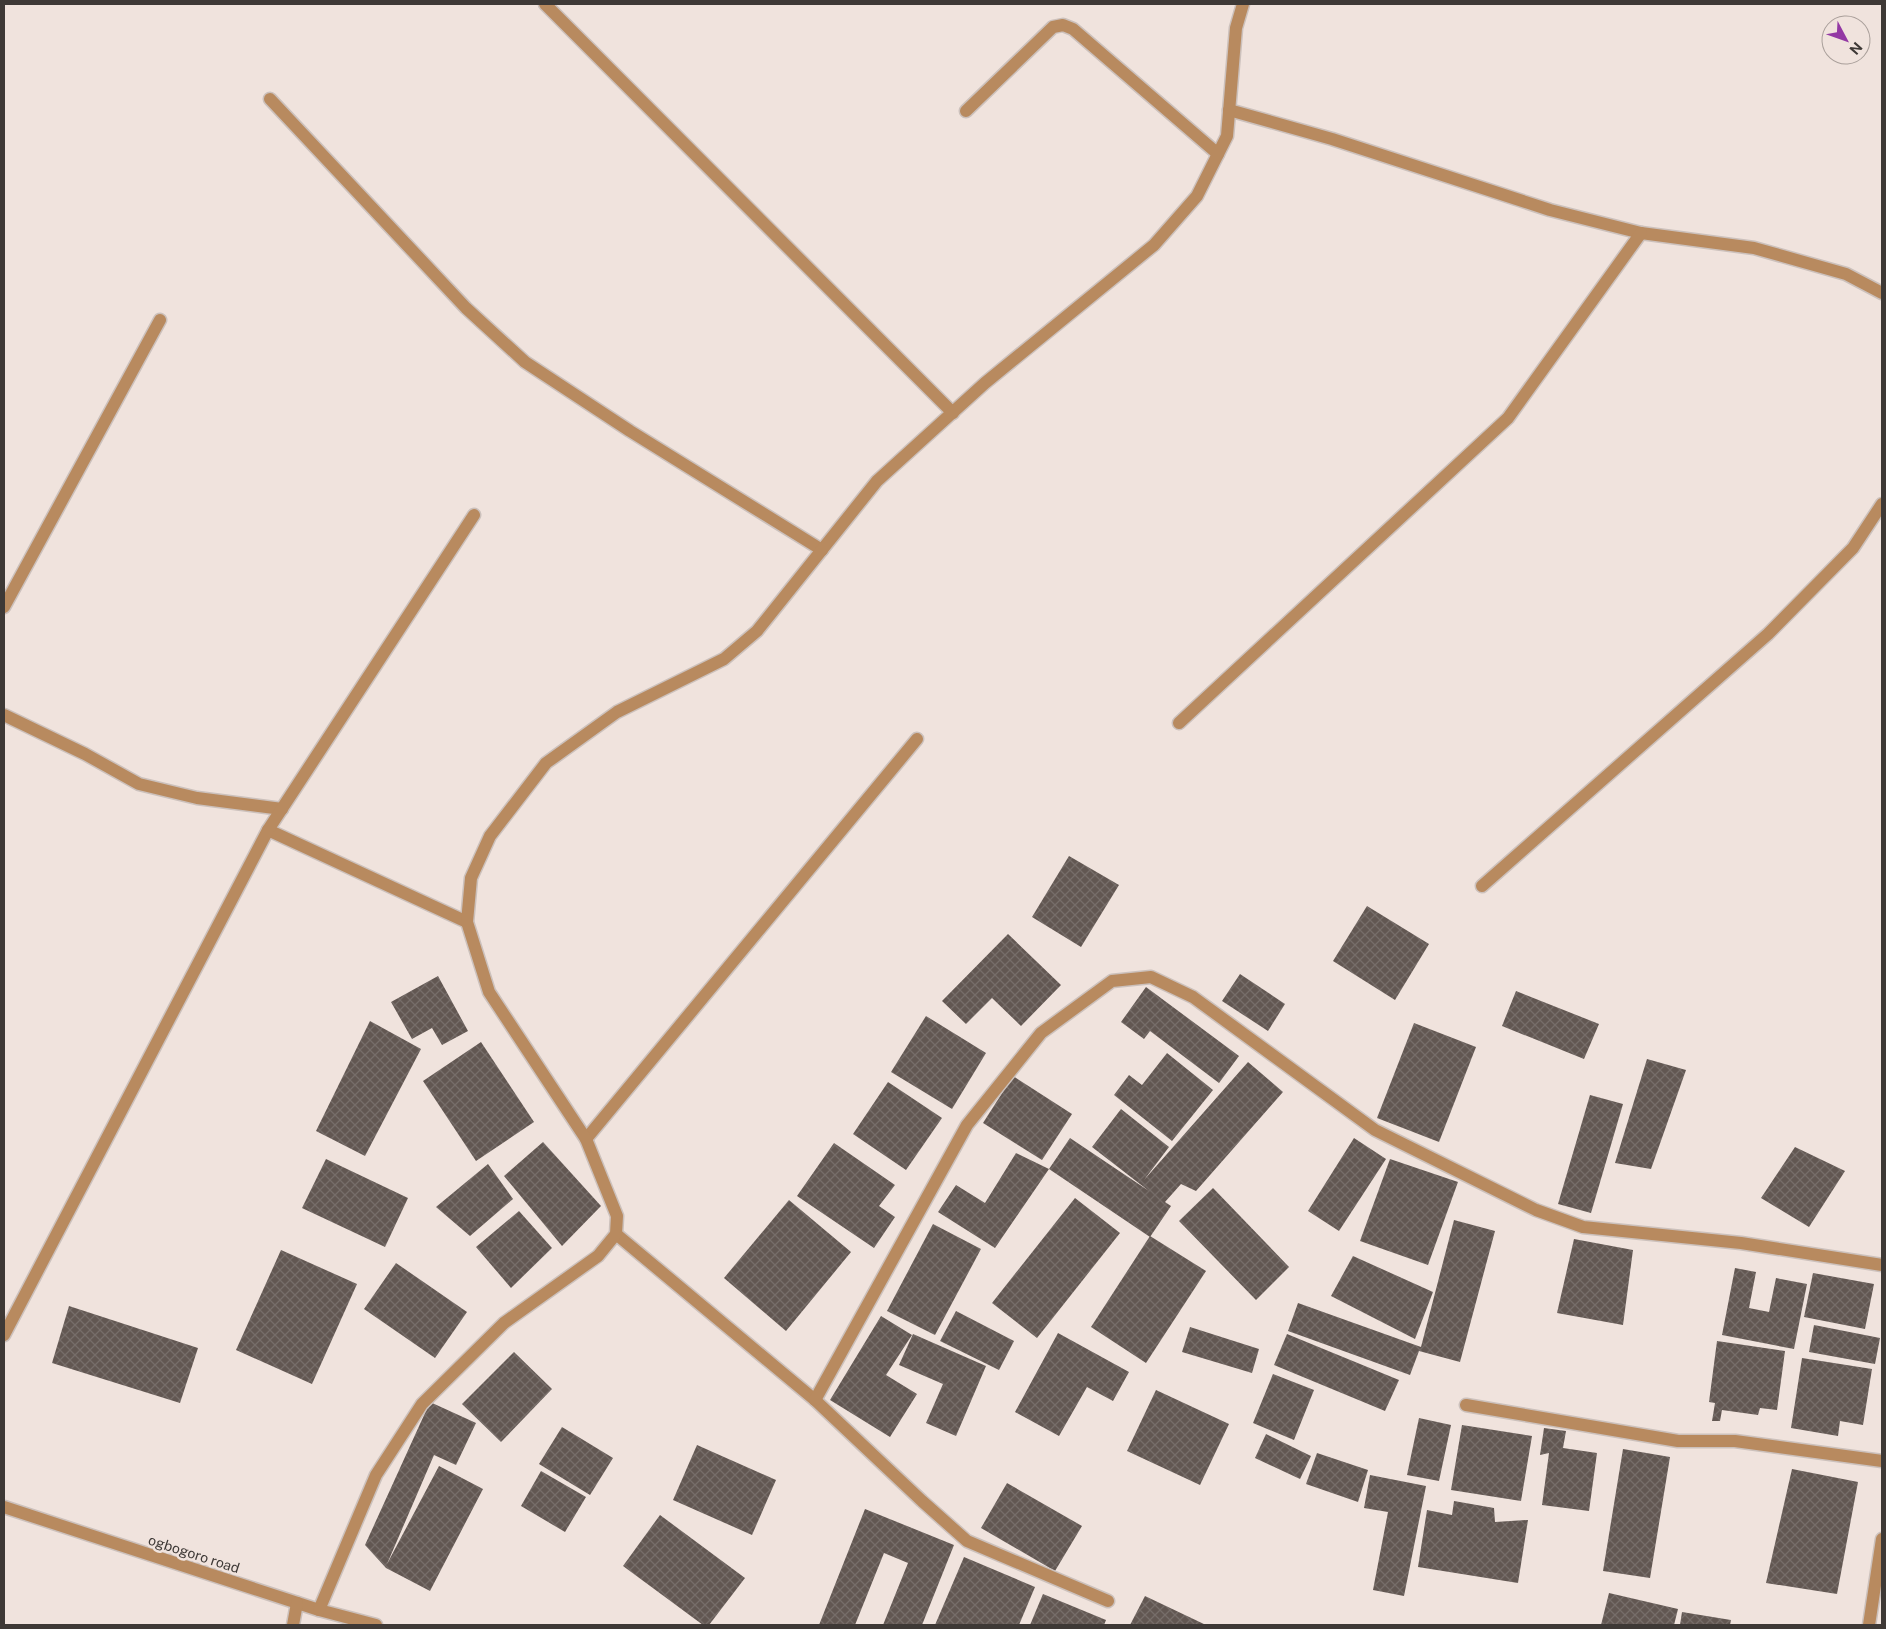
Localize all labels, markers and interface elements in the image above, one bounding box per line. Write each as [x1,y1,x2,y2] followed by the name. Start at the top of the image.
[1821,15,1871,65] north arrow
[1846,39,1865,58] text: N
[146,1532,242,1576] street label: ogbogoro road

